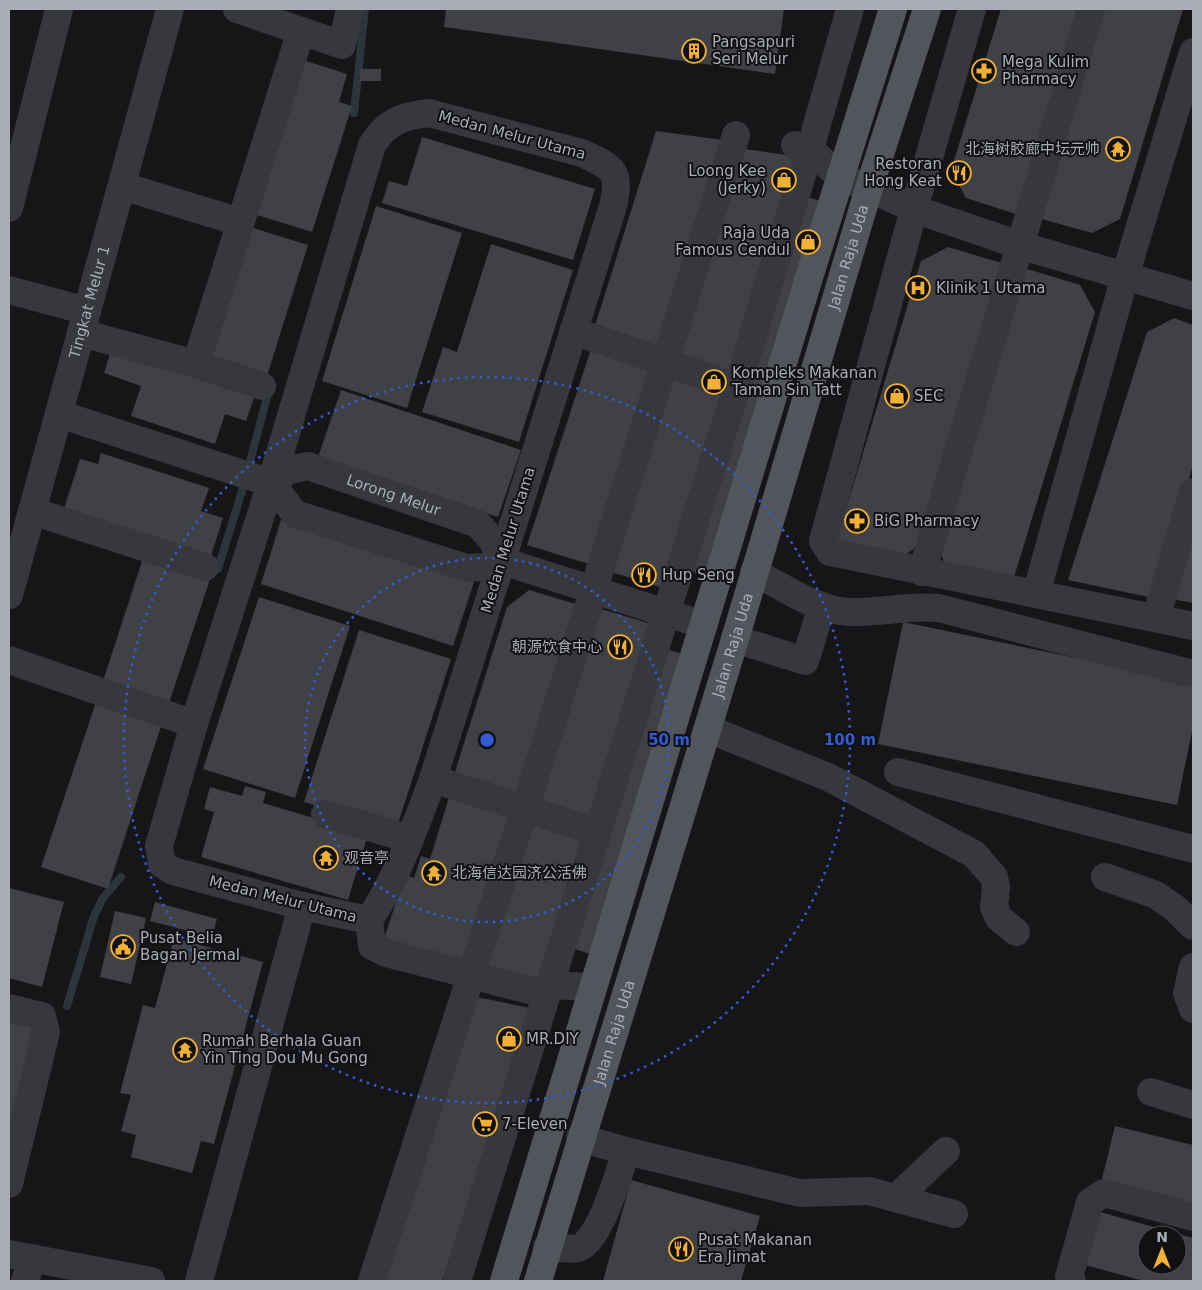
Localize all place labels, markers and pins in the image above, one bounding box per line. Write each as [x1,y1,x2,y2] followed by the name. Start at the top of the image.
[712,33,795,68] place label: Pangsapuri Seri Melur
[681,38,707,64] building icon: Pangsapuri Seri Melur
[1002,53,1089,88] place label: Mega Kulim Pharmacy
[971,58,997,84] pharmacy icon: Mega Kulim Pharmacy
[1105,136,1131,162] temple icon: 北海树胶廊中坛元帅
[965,140,1100,158] place label: 北海树胶廊中坛元帅
[864,155,942,190] place label: Restoran Hong Keat
[946,160,972,186] restaurant icon: Restoran Hong Keat
[688,162,766,197] place label: Loong Kee (Jerky)
[771,167,797,193] shop icon: Loong Kee (Jerky)
[675,224,790,259] place label: Raja Uda Famous Cendul
[795,229,821,255] shop icon: Raja Uda Famous Cendul
[905,275,931,301] hospital icon: Klinik 1 Utama
[936,279,1045,297] place label: Klinik 1 Utama
[731,364,877,399] place label: Kompleks Makanan Taman Sin Tatt
[701,369,727,395] shop icon: Kompleks Makanan Taman Sin Tatt
[884,383,910,409] shop icon: SEC
[914,387,943,405] place label: SEC
[844,508,870,534] pharmacy icon: BiG Pharmacy
[874,512,980,530] place label: BiG Pharmacy
[631,562,657,588] restaurant icon: Hup Seng
[662,566,735,584] place label: Hup Seng
[607,634,633,660] restaurant icon: 朝源饮食中心
[512,638,602,656] place label: 朝源饮食中心
[478,731,496,749] centre of rings
[313,845,339,871] temple icon: 观音亭
[344,849,389,867] place label: 观音亭
[421,860,447,886] temple icon: 北海信达园济公活佛
[452,864,587,882] place label: 北海信达园济公活佛
[140,929,240,964] place label: Pusat Belia Bagan Jermal
[110,934,136,960] public building icon: Pusat Belia Bagan Jermal
[496,1026,522,1052] shop icon: MR.DIY
[526,1030,580,1048] place label: MR.DIY
[201,1032,368,1067] place label: Rumah Berhala Guan Yin Ting Dou Mu Gong
[172,1037,198,1063] temple icon: Rumah Berhala Guan Yin Ting Dou Mu Gong
[472,1111,498,1137] supermarket icon: 7-Eleven
[502,1115,567,1133] place label: 7-Eleven
[698,1231,812,1266] place label: Pusat Makanan Era Jimat
[668,1236,694,1262] restaurant icon: Pusat Makanan Era Jimat

